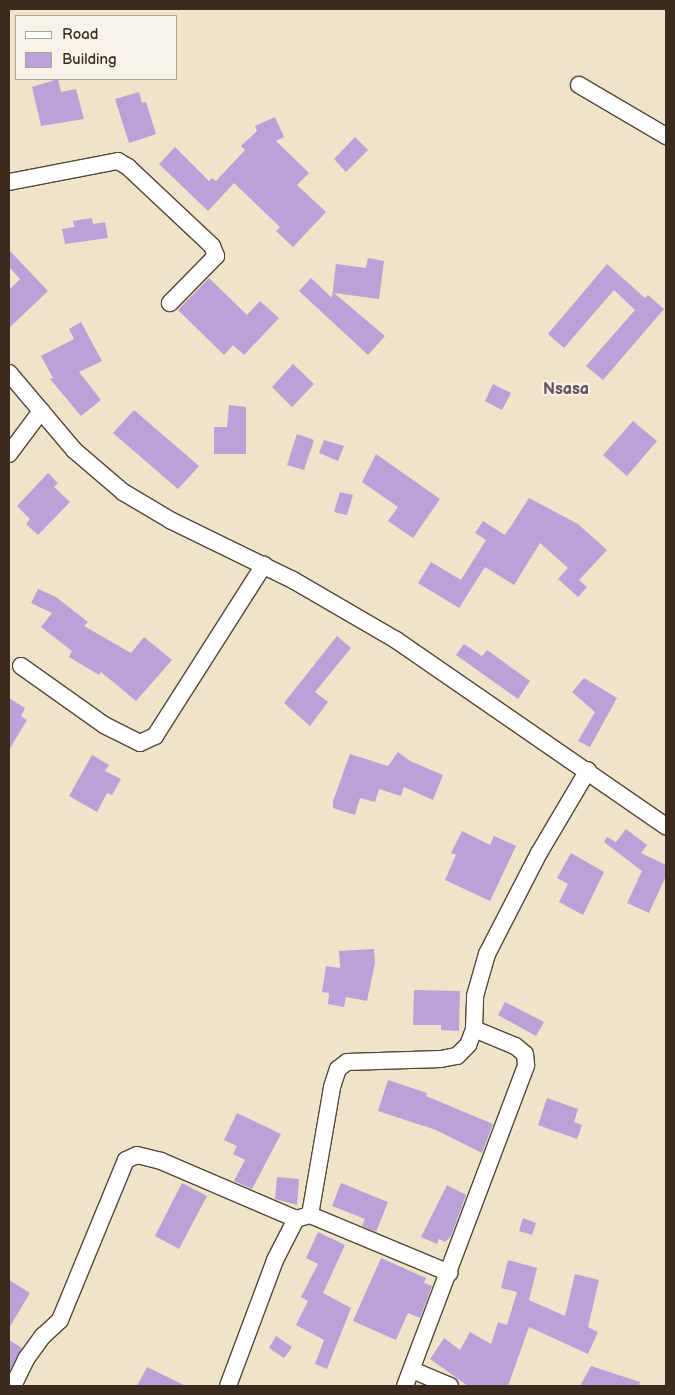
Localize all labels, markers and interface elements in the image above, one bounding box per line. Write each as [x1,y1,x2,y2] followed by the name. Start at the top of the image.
[15,15,178,80] legend
[62,25,98,44] text: Road
[62,50,117,69] text: Building
[543,380,589,400] district label: Nsasa

